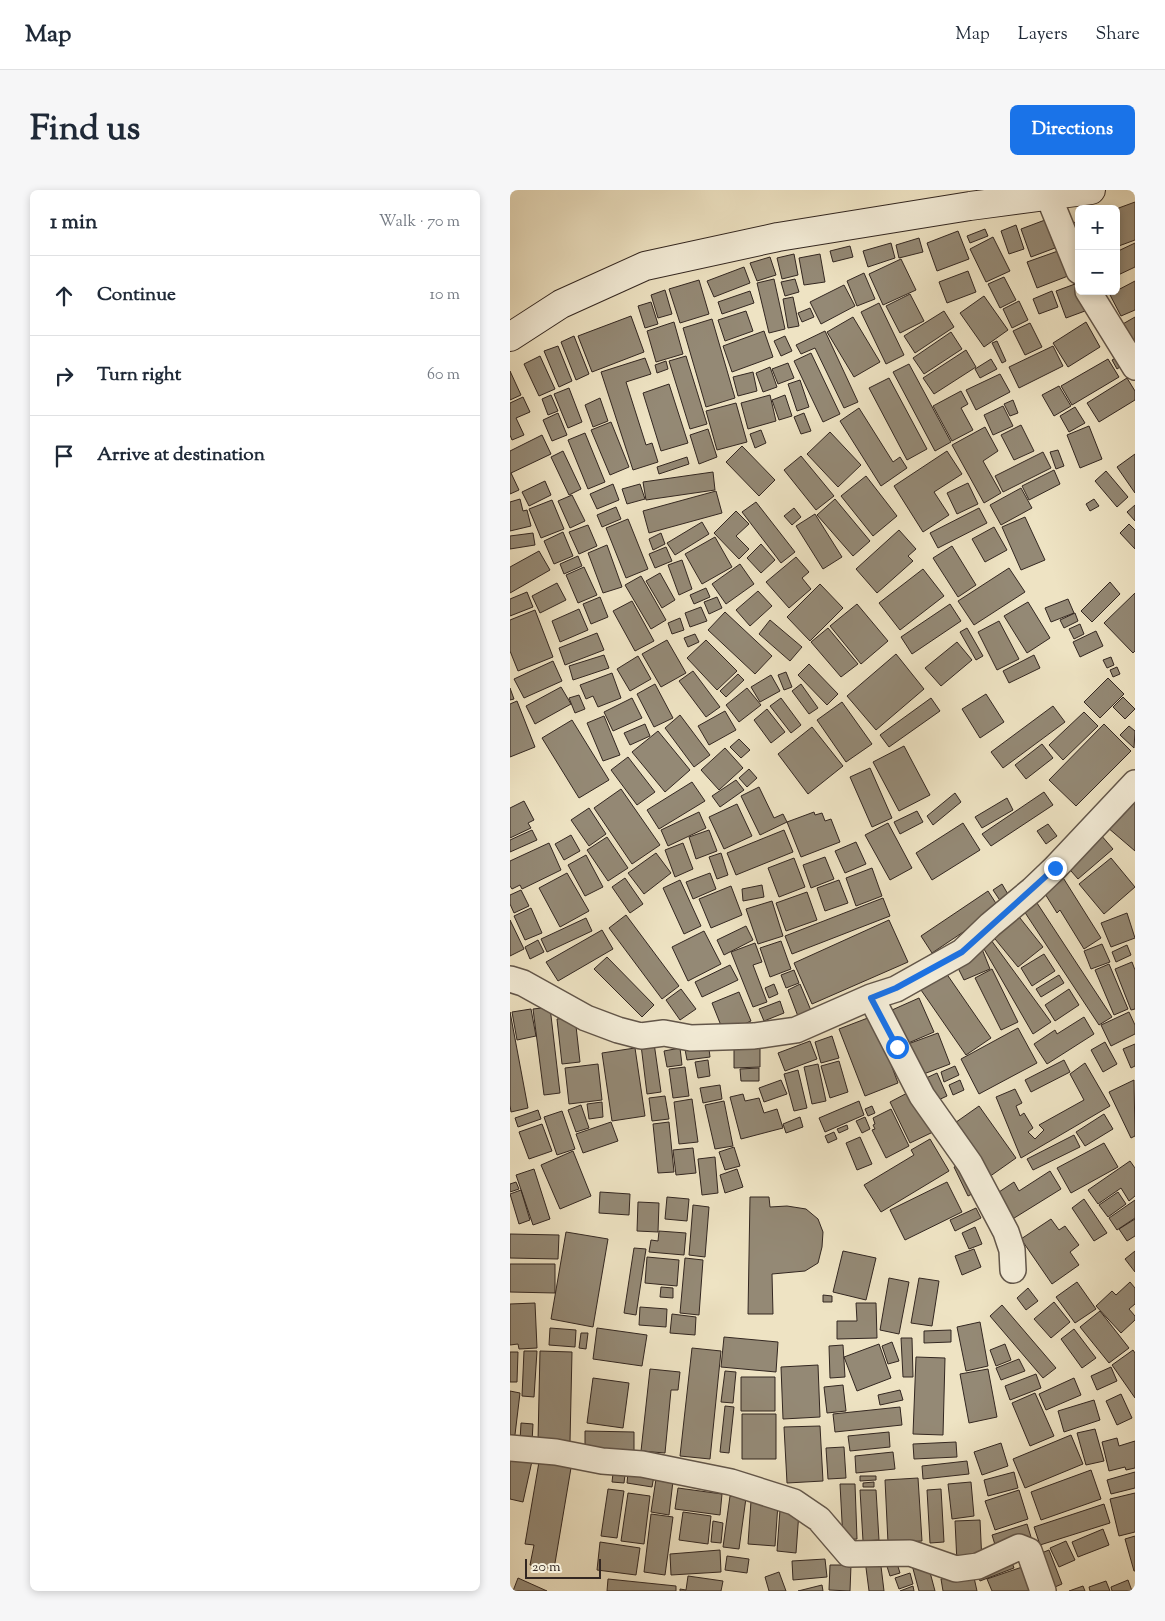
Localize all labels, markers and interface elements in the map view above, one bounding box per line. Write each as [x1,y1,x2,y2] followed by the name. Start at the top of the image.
[25,18,71,52] text: Map
[955,22,990,48] text: Map
[1018,22,1068,48] text: Layers
[1096,22,1140,48] text: Share
[30,105,140,156] text: Find us
[1010,105,1135,155] button: Directions
[1075,205,1120,295] map controls
[1075,205,1120,250] button: +
[50,208,97,238] text: 1 min
[379,211,460,234] text: Walk · 70 m
[1075,250,1120,295] button: −
[50,282,78,310] icon: ahead
[97,282,176,309] text: Continue
[430,284,460,307] text: 10 m
[50,362,78,390] icon: right
[97,362,181,389] text: Turn right
[427,364,460,387] text: 60 m
[50,442,78,470] icon: arrive
[97,442,265,469] text: Arrive at destination
[1044,857,1067,880] route end
[886,1036,909,1059] route start
[525,1556,601,1579] scale bar
[532,1558,561,1578] text: 20 m

